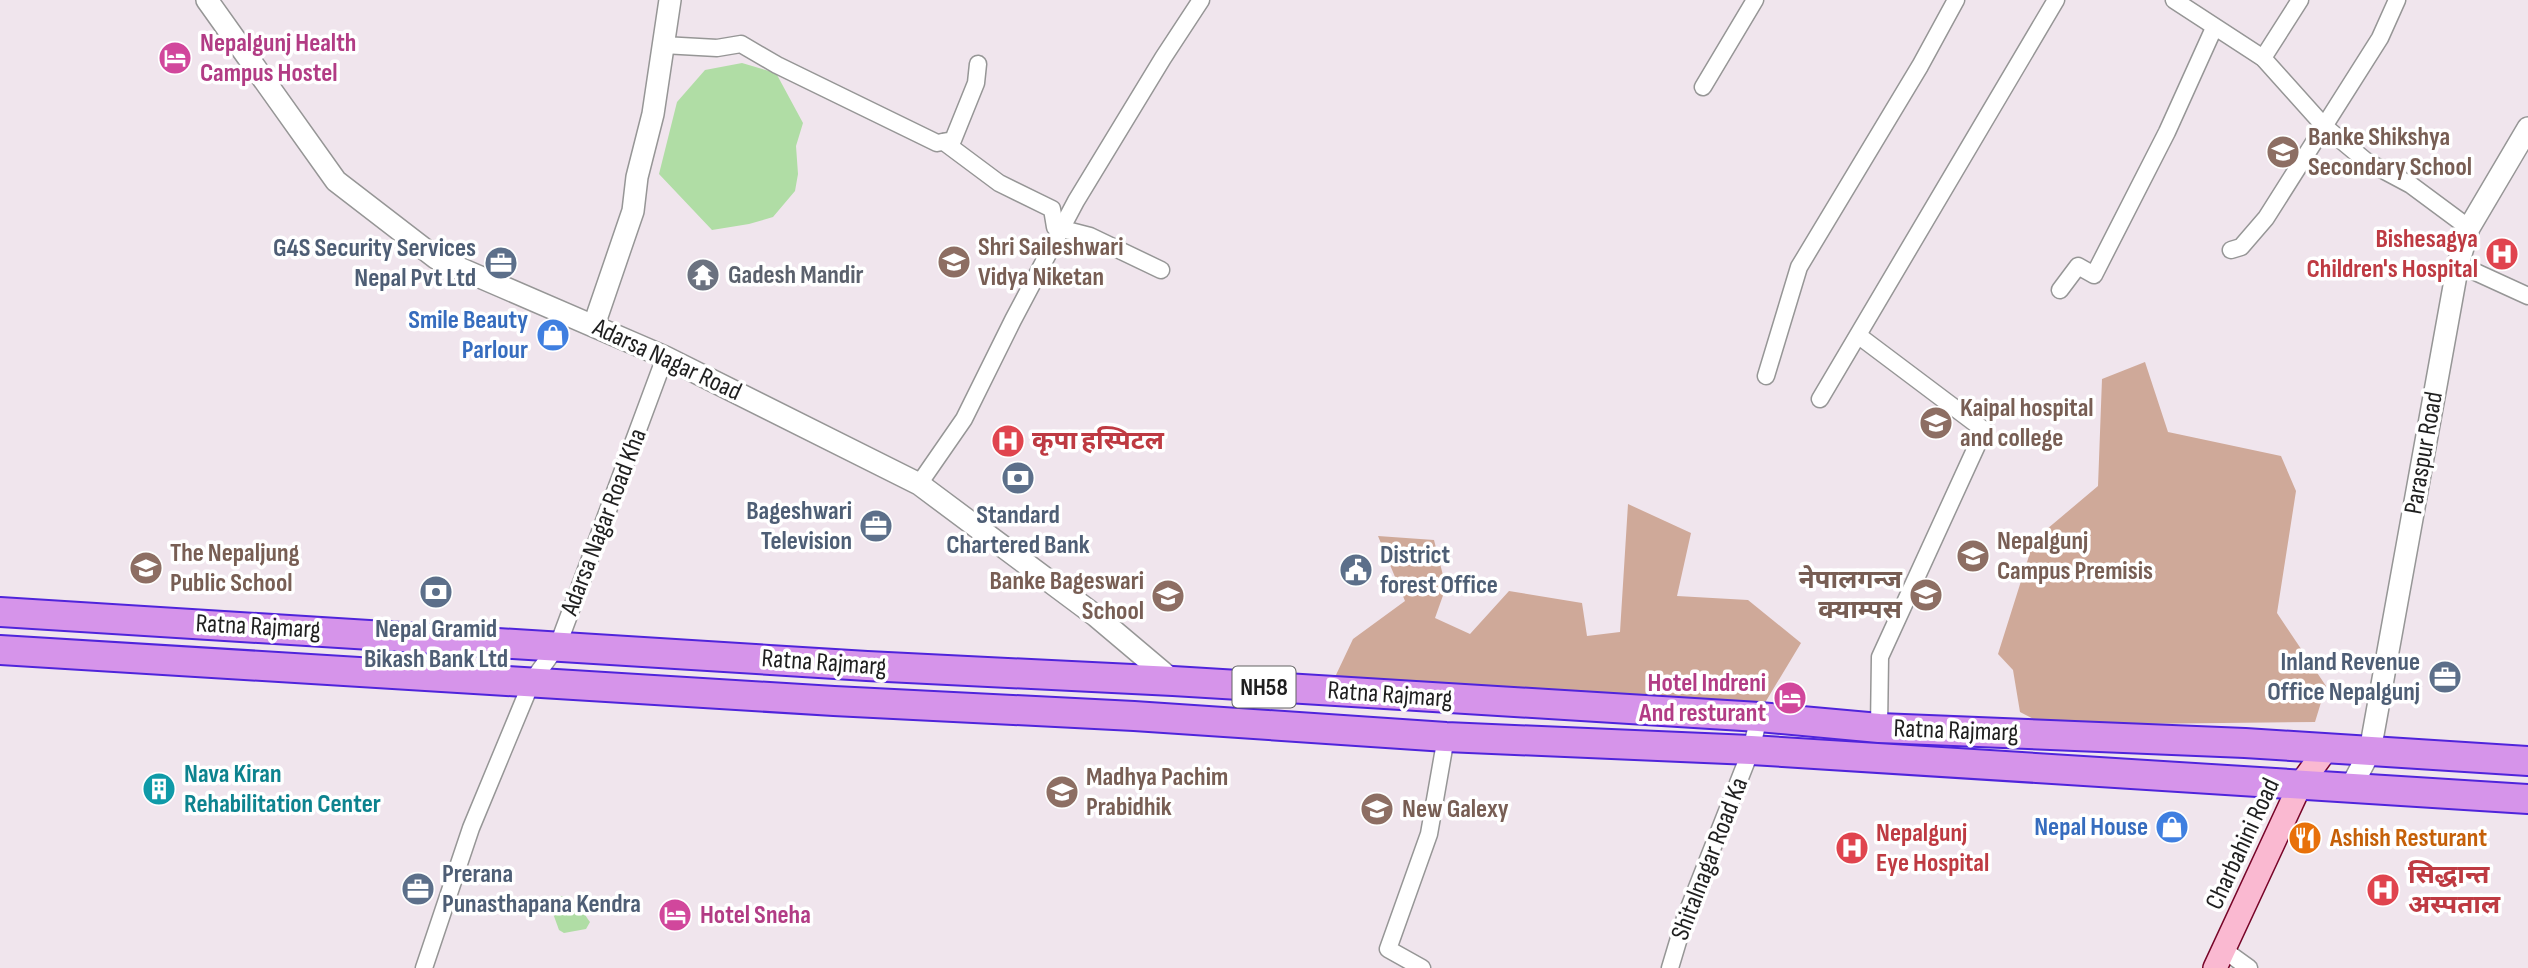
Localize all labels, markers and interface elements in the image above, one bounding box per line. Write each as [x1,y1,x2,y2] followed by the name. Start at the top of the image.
[200,28,356,89] place label: Nepalgunj Health Campus Hostel
[156,39,194,77] hotel icon: Nepalgunj Health Campus Hostel
[2308,122,2472,183] place label: Banke Shikshya Secondary School
[2264,133,2302,171] school or university icon: Banke Shikshya Secondary School
[2307,224,2478,285] place label: Bishesagya Children's Hospital
[978,232,1124,293] place label: Shri Saileshwari Vidya Niketan
[273,233,476,294] place label: G4S Security Services Nepal Pvt Ltd
[2483,235,2521,273] hospital icon: Bishesagya Children's Hospital
[935,243,973,281] school or university icon: Shri Saileshwari Vidya Niketan
[482,244,520,282] office icon: G4S Security Services Nepal Pvt Ltd
[684,256,722,294] temple icon: Gadesh Mandir
[728,260,864,291] place label: Gadesh Mandir
[408,305,528,366] place label: Smile Beauty Parlour
[587,312,746,408] street label: Adarsa Nagar Road
[534,316,572,354] shop icon: Smile Beauty Parlour
[2398,389,2450,517] street label: Paraspur Road
[1960,393,2094,454] place label: Kaipal hospital and college
[1917,404,1955,442] school or university icon: Kaipal hospital and college
[989,422,1027,460] hospital icon: कृपा हस्पिटल
[554,424,654,621] street label: Adarsa Nagar Road Kha
[1032,426,1165,457] place label: कृपा हस्पिटल
[999,459,1037,497] bank icon: Standard Chartered Bank
[746,496,852,557] place label: Bageshwari Television
[946,500,1090,561] place label: Standard Chartered Bank
[857,507,895,545] office icon: Bageshwari Television
[1997,526,2153,587] place label: Nepalgunj Campus Premisis
[1954,537,1992,575] school or university icon: Nepalgunj Campus Premisis
[170,538,299,599] place label: The Nepaljung Public School
[1380,540,1498,601] place label: District forest Office
[127,549,165,587] school or university icon: The Nepaljung Public School
[1337,551,1375,589] public building icon: District forest Office
[1799,565,1903,626] place label: नेपालगन्ज क्याम्पस
[989,566,1144,627] place label: Banke Bageswari School
[417,573,455,611] bank icon: Nepal Gramid Bikash Bank Ltd
[1907,576,1945,614] school or university icon: नेपालगन्ज क्याम्पस
[1149,577,1187,615] school or university icon: Banke Bageswari School
[195,608,321,646] street label: Ratna Rajmarg
[364,614,508,675] place label: Nepal Gramid Bikash Bank Ltd
[761,643,887,683] street label: Ratna Rajmarg
[2267,647,2420,708] place label: Inland Revenue Office Nepalgunj
[2426,658,2464,696] office icon: Inland Revenue Office Nepalgunj
[1232,666,1296,708] road number: NH58
[1638,668,1766,729] place label: Hotel Indreni And resturant
[1327,675,1453,715] street label: Ratna Rajmarg
[1771,679,1809,717] hotel icon: Hotel Indreni And resturant
[1893,713,2019,749] street label: Ratna Rajmarg
[184,759,381,820] place label: Nava Kiran Rehabilitation Center
[1086,762,1228,823] place label: Madhya Pachim Prabidhik
[140,770,178,808] building icon: Nava Kiran Rehabilitation Center
[1043,773,1081,811] school or university icon: Madhya Pachim Prabidhik
[1665,773,1755,945] street label: Shitalnagar Road Ka
[2199,773,2287,915] street label: Charbahini Road
[1358,790,1396,828] school or university icon: New Galexy
[1402,794,1509,825] place label: New Galexy
[2153,808,2191,846] shop icon: Nepal House
[2034,812,2148,843] place label: Nepal House
[1876,818,1989,879] place label: Nepalgunj Eye Hospital
[2286,819,2324,857] restaurant icon: Ashish Resturant
[2329,823,2487,854] place label: Ashish Resturant
[1833,829,1871,867] hospital icon: Nepalgunj Eye Hospital
[442,859,641,920] place label: Prerana Punasthapana Kendra
[2408,860,2501,921] place label: सिद्धान्त अस्पताल
[399,870,437,908] office icon: Prerana Punasthapana Kendra
[2364,871,2402,909] hospital icon: सिद्धान्त अस्पताल
[656,896,694,934] hotel icon: Hotel Sneha
[700,900,811,931] place label: Hotel Sneha

